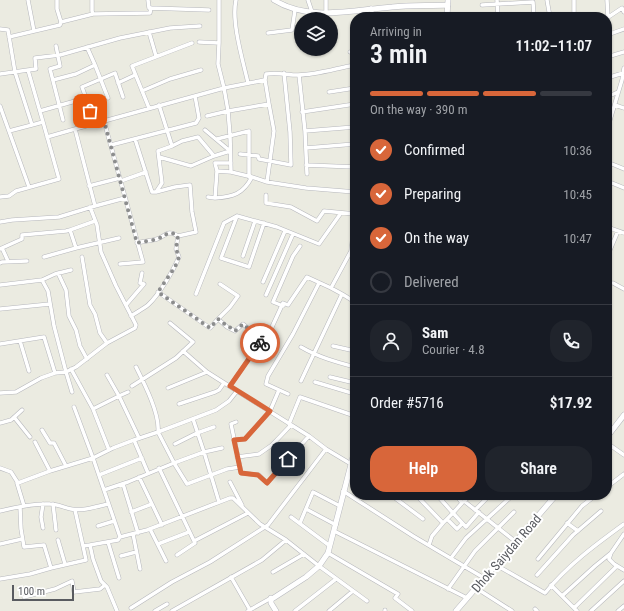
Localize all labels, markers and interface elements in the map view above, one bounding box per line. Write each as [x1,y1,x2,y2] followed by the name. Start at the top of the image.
[294,12,338,56] map controls
[294,12,338,56] button: layers
[370,24,422,39] text: Arriving in
[515,37,592,55] text: 11:02–11:07
[370,39,428,69] text: 3 min
[73,94,107,128] pin
[79,100,101,122] icon: bag
[370,102,467,117] text: On the way · 390 m
[370,139,392,161] icon: check
[404,141,465,159] text: Confirmed
[563,143,592,158] text: 10:36
[370,183,392,205] icon: check
[404,185,461,203] text: Preparing
[563,187,592,202] text: 10:45
[370,227,392,249] icon: check
[404,229,469,247] text: On the way
[563,231,592,246] text: 10:47
[404,273,459,291] text: Delivered
[370,320,412,362] button: person
[550,320,592,362] button: phone
[240,323,280,363] courier
[422,324,448,342] text: Sam
[249,332,271,354] icon: bike
[422,342,485,357] text: Courier · 4.8
[370,394,444,412] text: Order #5716
[550,394,592,412] text: $17.92
[271,442,305,476] pin
[370,446,477,492] button: Help
[485,446,592,492] button: Share
[277,448,299,470] icon: home
[468,511,544,595] street label: Dhok Saiydan Road
[12,583,74,602] scale bar
[18,585,45,598] text: 100 m

